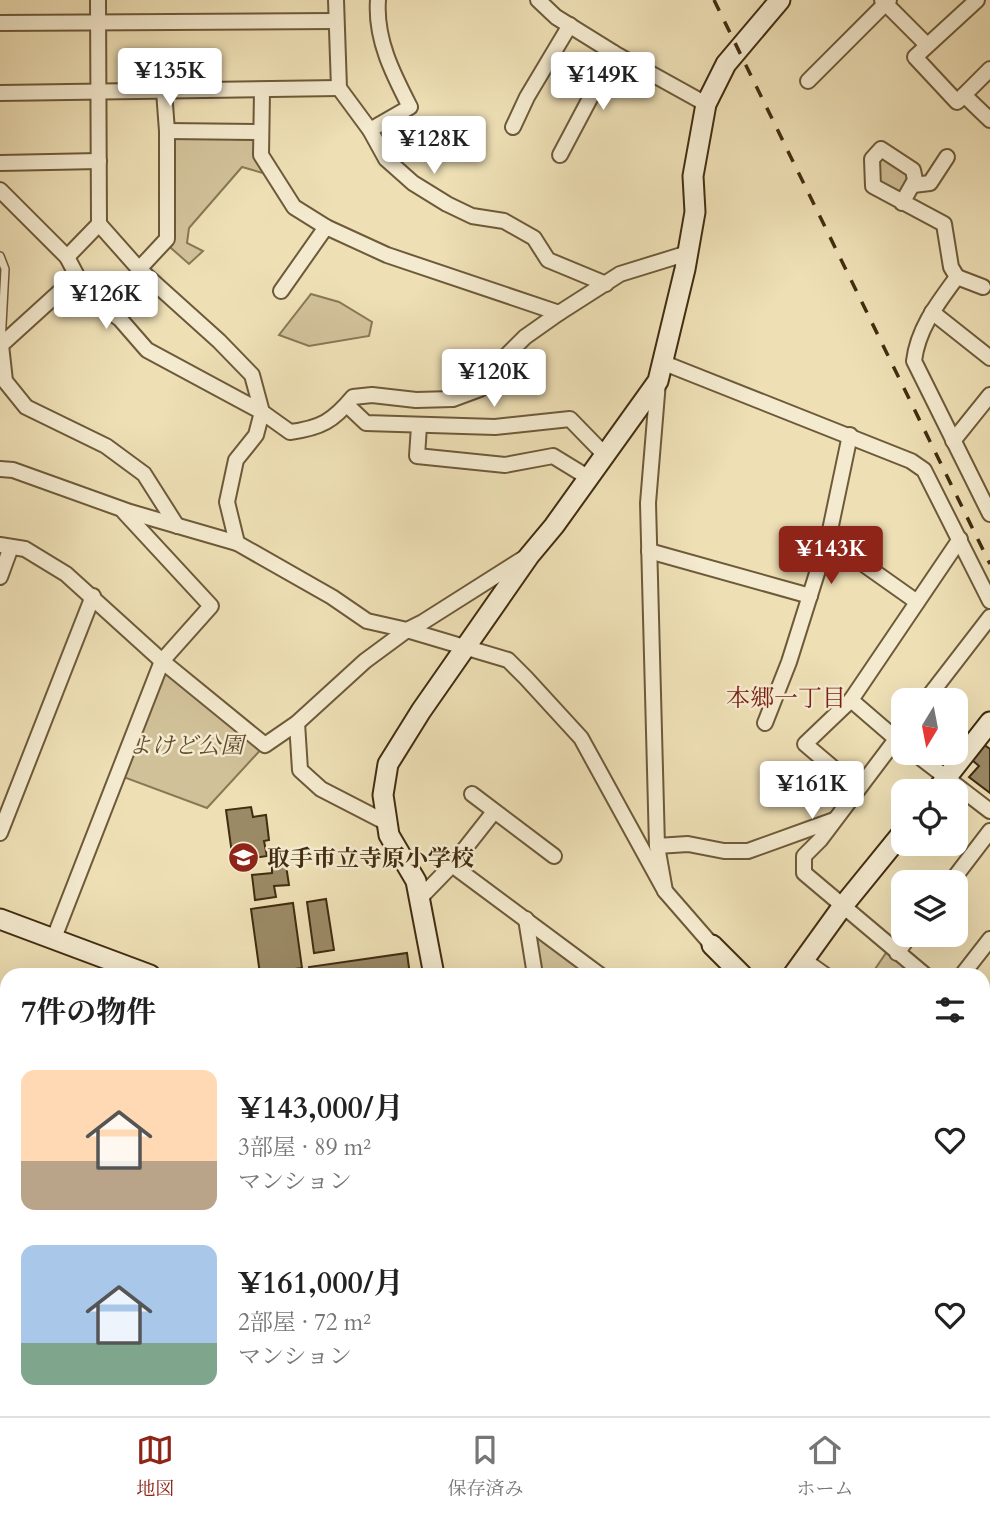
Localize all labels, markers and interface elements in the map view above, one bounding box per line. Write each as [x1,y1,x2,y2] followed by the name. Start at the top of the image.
[121,48,219,108] pin: ¥135K
[554,52,652,112] pin: ¥149K
[134,55,206,86] text: ¥135K
[567,59,639,90] text: ¥149K
[385,116,483,176] pin: ¥128K
[398,123,470,154] text: ¥128K
[57,272,155,331] pin: ¥126K
[70,278,142,309] text: ¥126K
[445,350,543,409] pin: ¥120K
[458,356,530,387] text: ¥120K
[782,526,880,586] pin: ¥143K
[795,533,867,564] text: ¥143K
[726,682,846,715] district label: 本郷一丁目
[891,688,968,765] north arrow
[891,688,968,947] map controls
[129,730,248,761] park label: よけど公園
[763,762,861,821] pin: ¥161K
[776,768,848,799] text: ¥161K
[891,779,968,856] button: locate
[227,841,261,875] school or university icon: 取手市立寺原小学校
[267,843,474,874] place label: 取手市立寺原小学校
[891,870,968,947] button: layers
[931,991,969,1029] icon: filters
[21,992,156,1033] text: 7件の物件
[238,1088,404,1129] text: ¥143,000/月
[77,1098,161,1182] icon: home
[931,1121,969,1159] icon: heart
[238,1132,371,1163] text: 3部屋 · 89 m²
[238,1166,352,1197] text: マンション
[238,1263,404,1304] text: ¥161,000/月
[77,1273,161,1357] icon: home
[931,1296,969,1334] icon: heart
[238,1307,371,1338] text: 2部屋 · 72 m²
[238,1341,352,1372] text: マンション
[136,1431,175,1502] tab: 地図
[447,1431,524,1502] tab: 保存済み
[796,1431,854,1502] tab: ホーム

